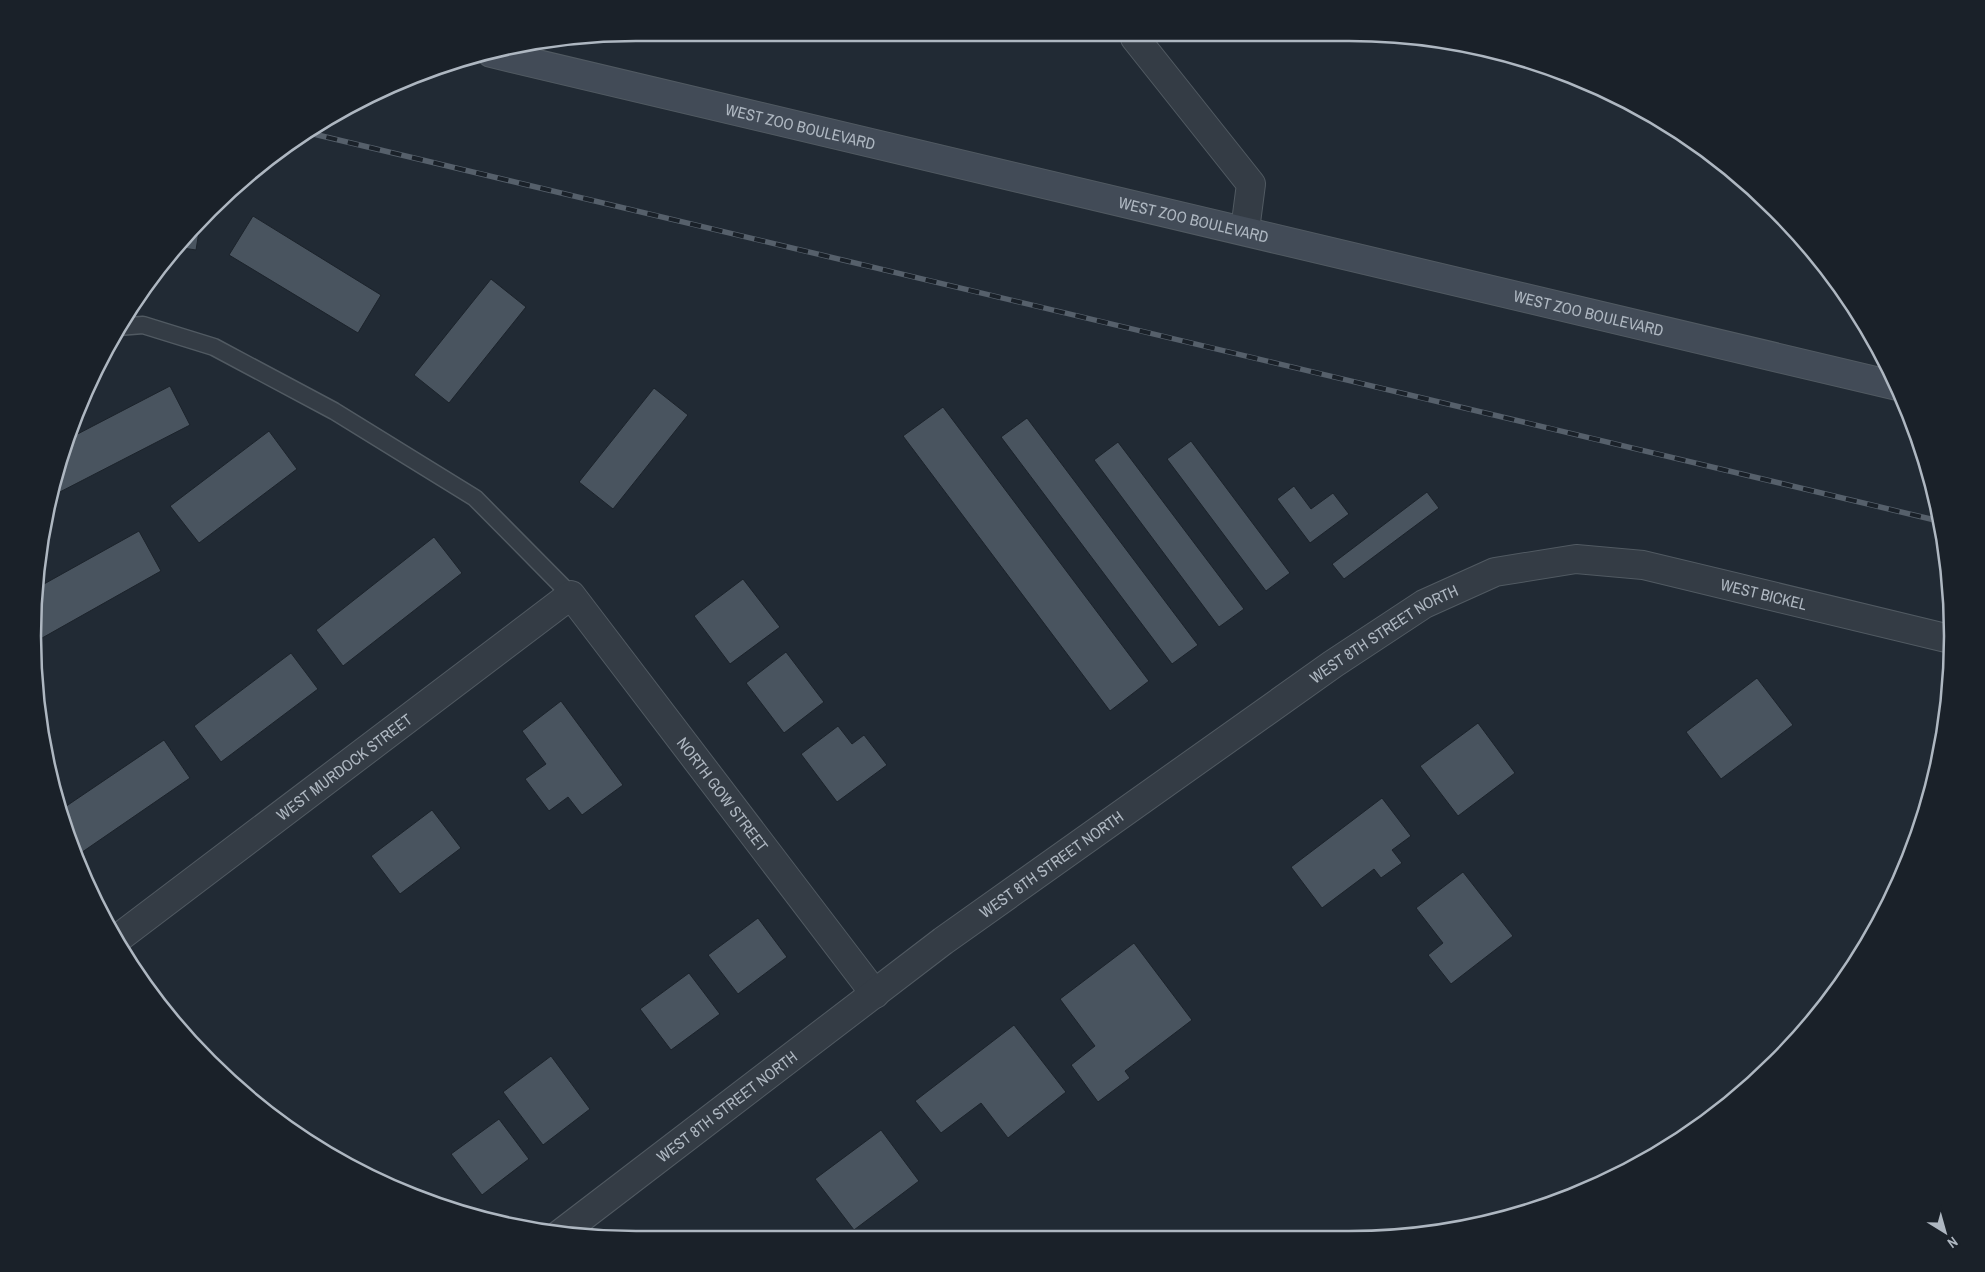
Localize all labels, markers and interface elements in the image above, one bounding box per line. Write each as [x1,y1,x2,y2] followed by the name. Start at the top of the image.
[723,98,878,155] street label: WEST ZOO BOULEVARD
[1116,191,1271,248] street label: WEST ZOO BOULEVARD
[1511,285,1666,341] street label: WEST ZOO BOULEVARD
[1718,573,1810,615] street label: WEST BICKEL
[1305,579,1462,688] street label: WEST 8TH STREET NORTH
[272,708,416,825] street label: WEST MURDOCK STREET
[672,732,773,856] street label: NORTH GOW STREET
[975,805,1128,923] street label: WEST 8TH STREET NORTH
[652,1046,802,1167] street label: WEST 8TH STREET NORTH
[1920,1207,1970,1257] north arrow
[1944,1233,1962,1252] text: N

